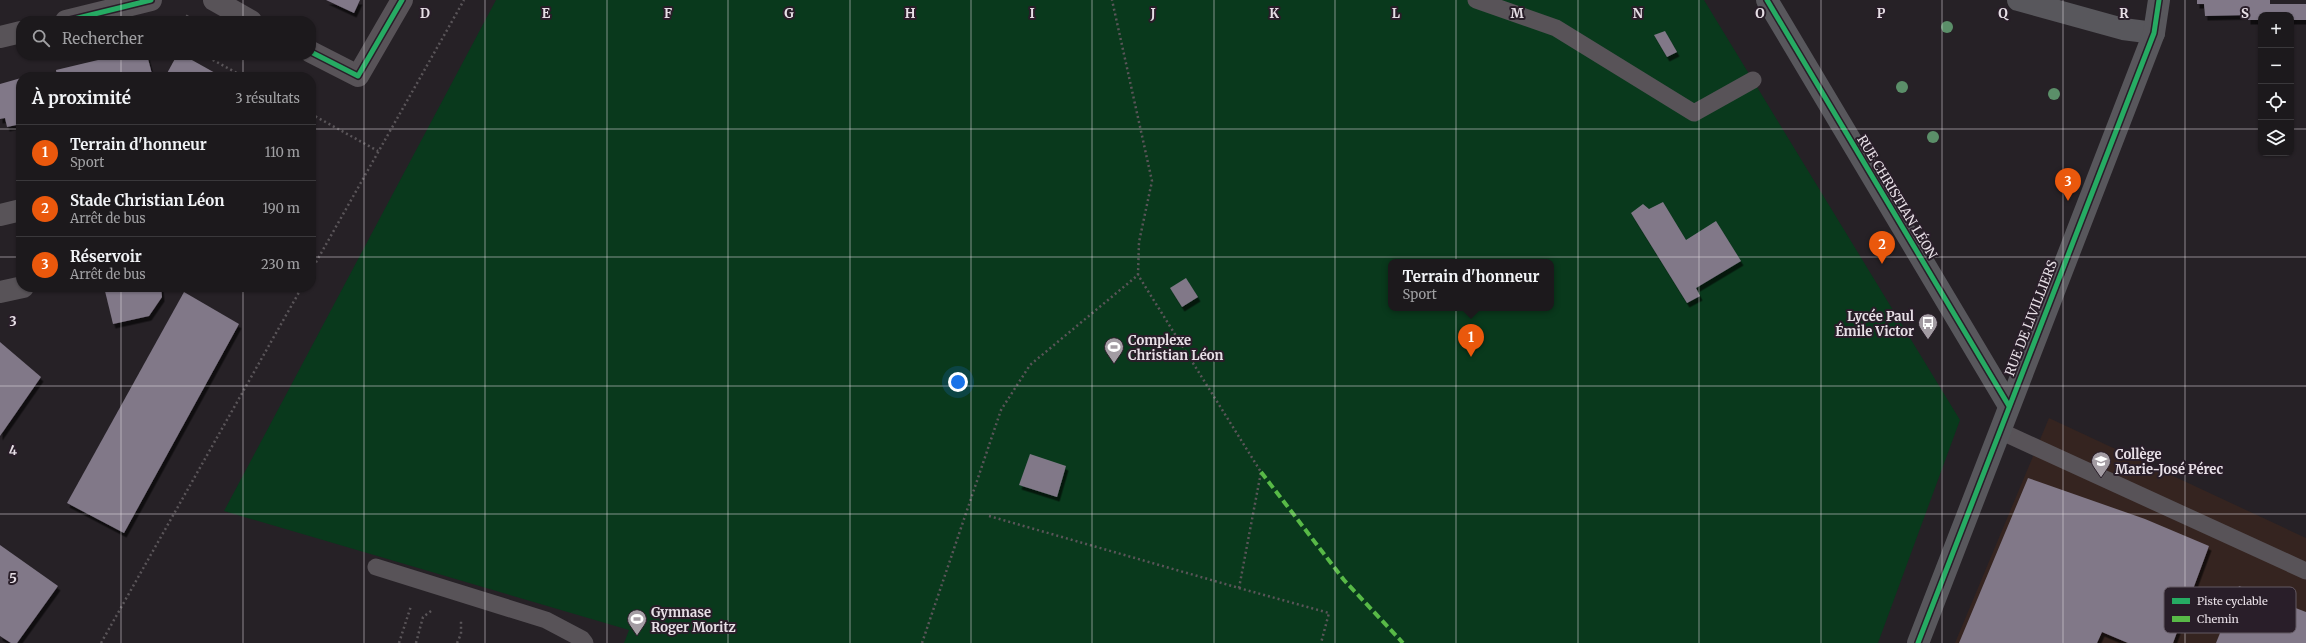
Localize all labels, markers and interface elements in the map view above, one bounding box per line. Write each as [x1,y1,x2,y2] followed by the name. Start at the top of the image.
[420,5,430,22] text: D
[542,5,551,22] text: E
[664,5,672,22] text: F
[784,5,794,22] text: G
[905,5,916,22] text: H
[1029,5,1035,22] text: I
[1149,5,1156,22] text: J
[1269,5,1279,22] text: K
[1392,5,1401,22] text: L
[1510,5,1524,22] text: M
[1633,5,1644,22] text: N
[1755,5,1765,22] text: O
[1877,5,1886,22] text: P
[1998,5,2009,22] text: Q
[2119,5,2129,22] text: R
[2241,5,2249,22] text: S
[2258,12,2294,156] map controls
[2258,12,2294,48] button: +
[16,16,316,60] search box
[30,27,52,49] icon: search
[62,29,144,48] text: Rechercher
[2258,48,2294,84] button: −
[2258,84,2294,120] button: locate
[32,87,131,109] text: À proximité
[235,90,300,107] text: 3 résultats
[2258,120,2294,156] button: layers
[1853,131,1942,262] street label: RUE CHRISTIAN LÉON
[70,135,207,154] text: Terrain d'honneur
[42,144,48,161] text: 1
[265,144,300,161] text: 110 m
[70,154,104,171] text: Sport
[2055,168,2081,201] pin: 3
[70,191,224,210] text: Stade Christian Léon
[41,200,49,217] text: 2
[263,200,300,217] text: 190 m
[70,210,146,227] text: Arrêt de bus
[1869,231,1895,264] pin: 2
[70,247,142,266] text: Réservoir
[41,256,49,273] text: 3
[261,256,300,273] text: 230 m
[2001,257,2061,378] street label: RUE DE LIVILLIERS
[1388,259,1554,311] popup
[70,266,146,283] text: Arrêt de bus
[1403,267,1539,286] text: Terrain d'honneur
[1403,286,1437,303] text: Sport
[1835,308,1914,340] place label: Lycée Paul Émile Victor
[1917,312,1939,340] bus stop icon: Lycée Paul Émile Victor
[9,313,17,330] text: 3
[1458,324,1484,357] pin: 1
[1128,332,1224,364] place label: Complexe Christian Léon
[1103,336,1125,364] sports icon: Complexe Christian Léon
[948,372,968,392] your location
[9,442,18,459] text: 4
[2115,446,2224,478] place label: Collège Marie-José Pérec
[2090,450,2112,478] school or university icon: Collège Marie-José Pérec
[9,570,17,587] text: 5
[2164,587,2296,633] legend
[2197,594,2268,608] text: Piste cyclable
[651,604,736,636] place label: Gymnase Roger Moritz
[626,608,648,636] sports icon: Gymnase Roger Moritz
[2197,612,2240,626] text: Chemin

